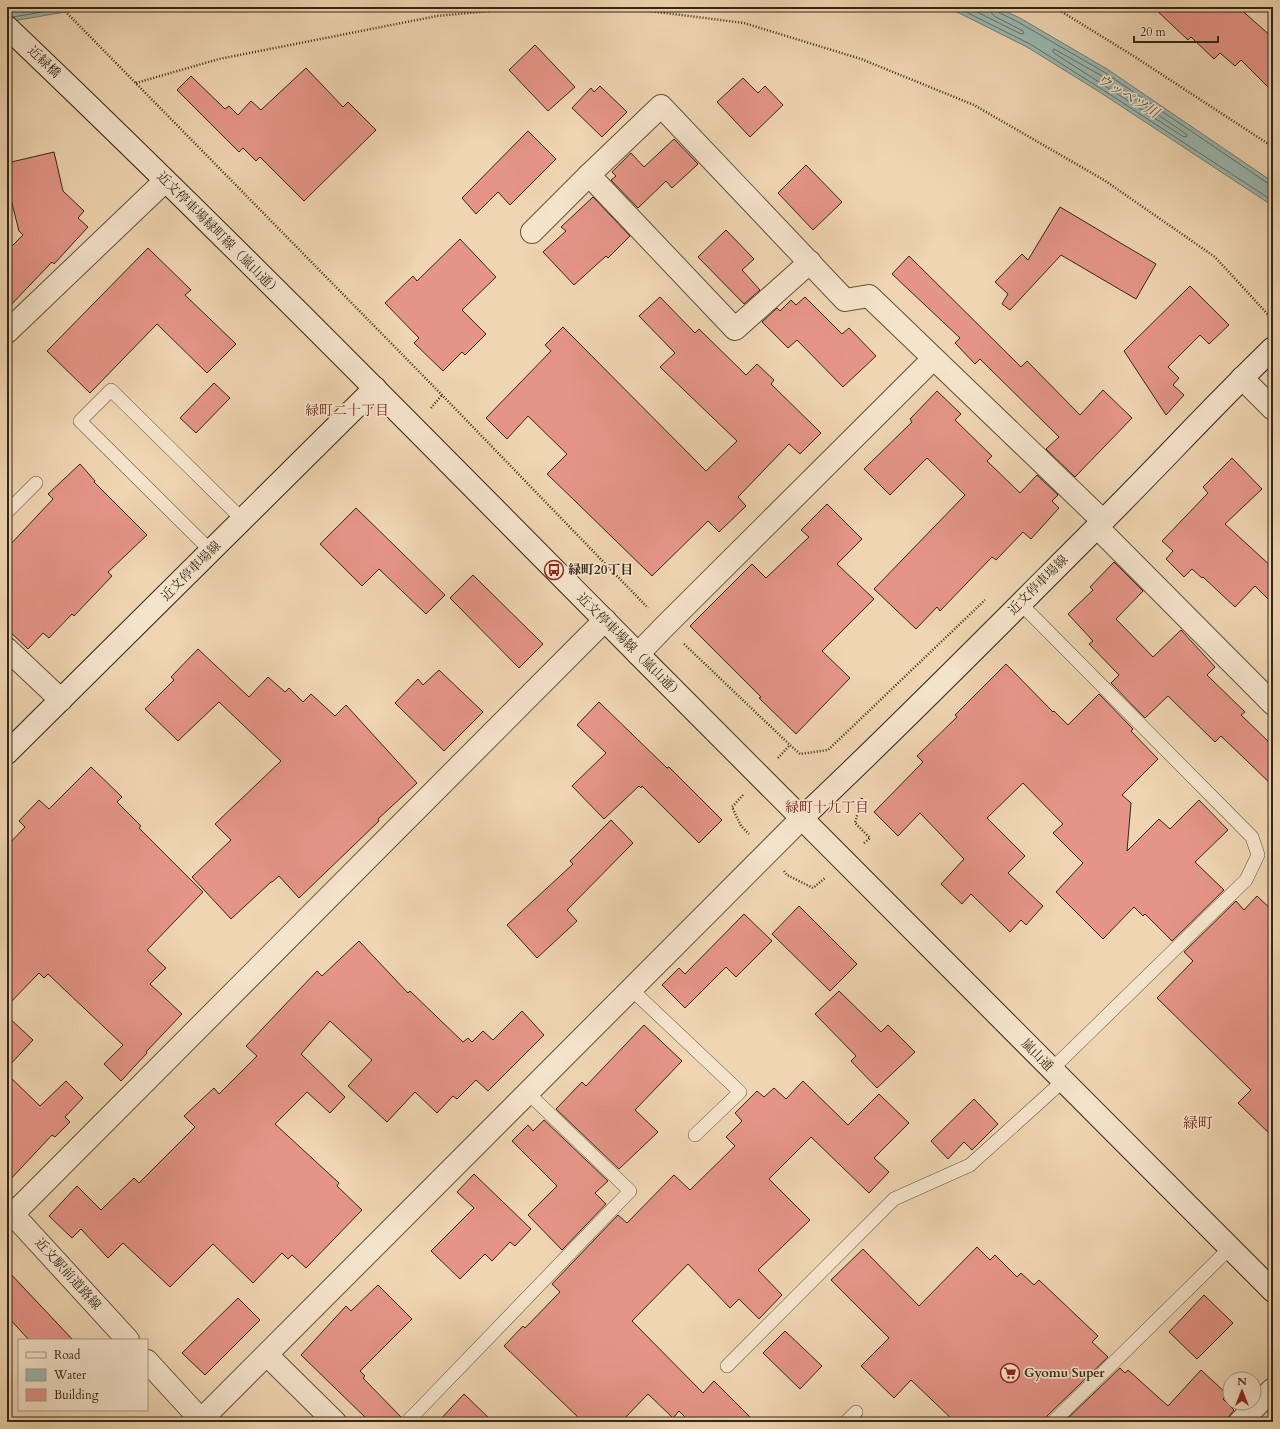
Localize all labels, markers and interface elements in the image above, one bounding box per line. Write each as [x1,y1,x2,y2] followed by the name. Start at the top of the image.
[1134,18,1218,44] scale bar
[1140,24,1167,40] text: 20 m
[24,42,64,82] street label: 近緑橋
[1093,69,1164,124] water label: ウッペツ川
[153,168,285,300] street label: 近文停車場緑町線（嵐山通）
[305,401,389,420] district label: 緑町二十丁目
[157,537,225,605] street label: 近文停車場線
[1004,551,1072,619] street label: 近文停車場線
[543,559,565,581] bus stop icon: 緑町20丁目
[568,561,633,579] place label: 緑町20丁目
[573,589,687,703] street label: 近文停車場線（嵐山通）
[785,798,869,817] district label: 緑町十九丁目
[1017,1035,1057,1075] street label: 嵐山通
[1183,1113,1213,1133] district label: 緑町
[31,1234,105,1314] street label: 近文駅前道路線
[18,1339,148,1411] legend
[54,1347,81,1363] text: Road
[999,1362,1021,1384] supermarket icon: Gyomu Super
[1024,1364,1105,1382] place label: Gyomu Super
[53,1367,87,1383] text: Water
[1222,1371,1262,1411] north arrow
[1237,1374,1247,1389] text: N
[54,1387,99,1403] text: Building

